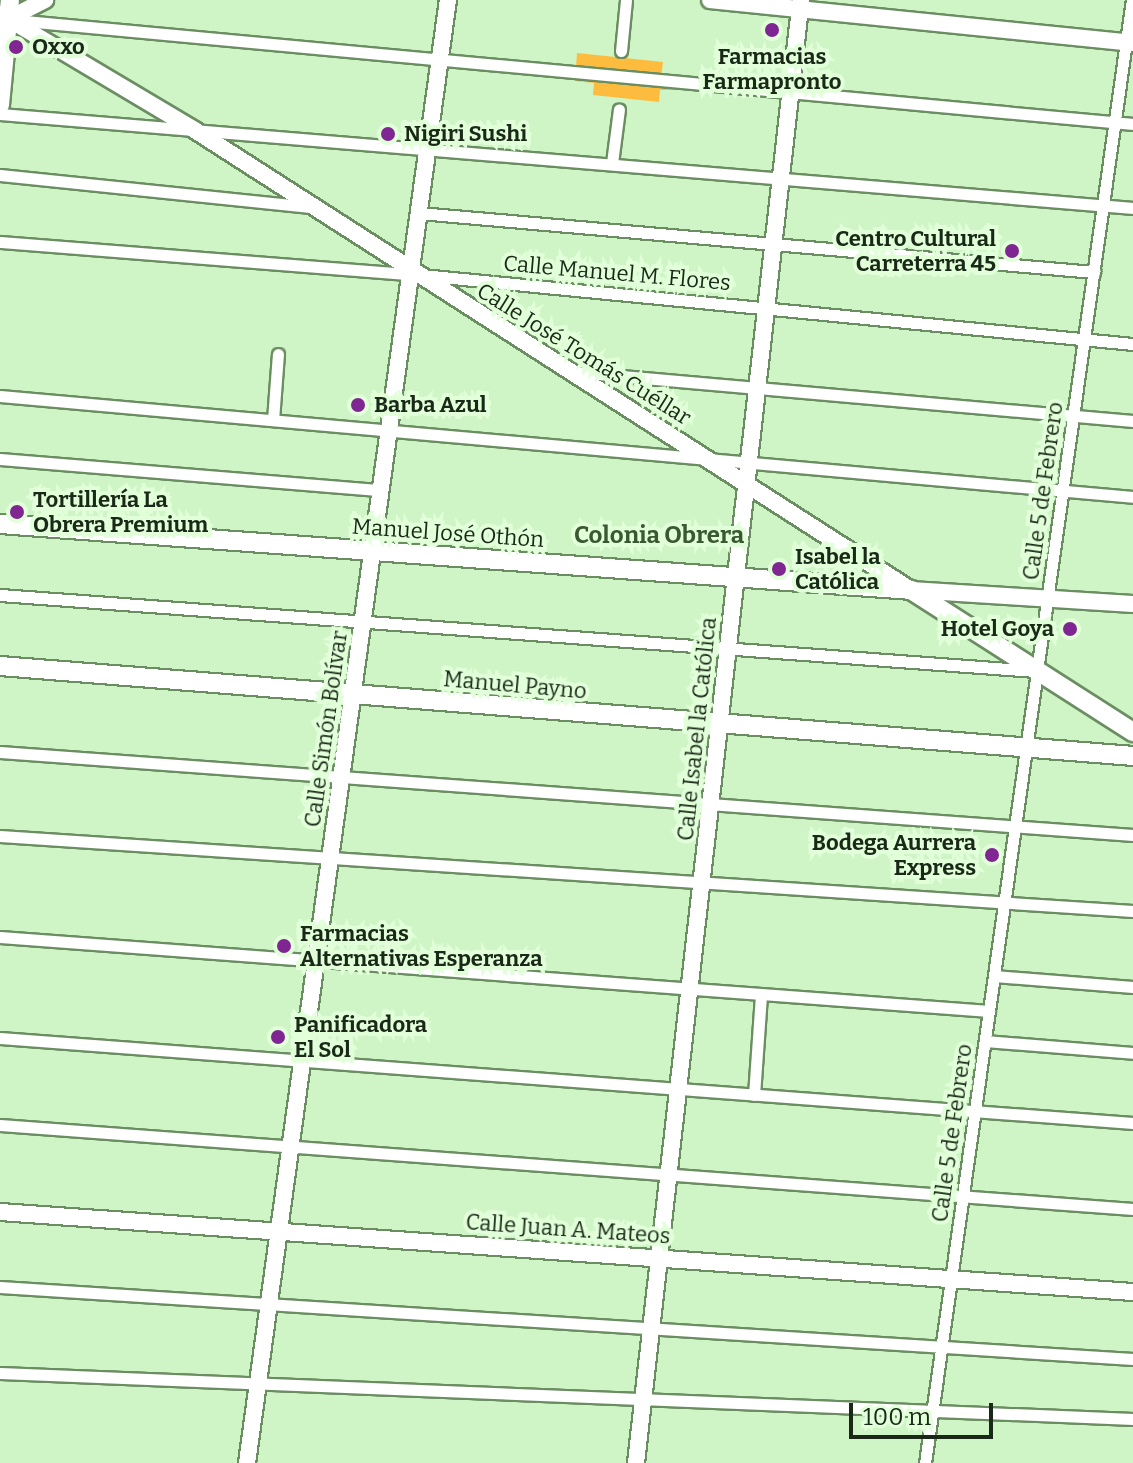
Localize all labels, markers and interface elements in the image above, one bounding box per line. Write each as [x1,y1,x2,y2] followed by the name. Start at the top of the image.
[763,21,781,39] marker: Farmacias Farmapronto
[32,34,85,60] place label: Oxxo
[7,38,25,56] marker: Oxxo
[703,43,841,94] place label: Farmacias Farmapronto
[404,121,527,147] place label: Nigiri Sushi
[379,125,397,143] marker: Nigiri Sushi
[835,225,996,276] place label: Centro Cultural Carreterra 45
[1003,242,1021,260] marker: Centro Cultural Carreterra 45
[502,250,732,296] street label: Calle Manuel M. Flores
[472,277,696,431] street label: Calle José Tomás Cuéllar
[374,392,487,418] place label: Barba Azul
[349,396,367,414] marker: Barba Azul
[1017,400,1069,582] street label: Calle 5 de Febrero
[33,486,208,538] place label: Tortillería La Obrera Premium
[8,503,26,521] marker: Tortillería La Obrera Premium
[351,513,545,553] street label: Manuel José Othón
[574,522,744,550] district label: Colonia Obrera
[795,543,881,594] place label: Isabel la Católica
[770,560,788,578] marker: Isabel la Católica
[672,616,722,842] street label: Calle Isabel la Católica
[941,616,1054,642] place label: Hotel Goya
[1061,620,1079,638] marker: Hotel Goya
[299,629,353,829] street label: Calle Simón Bolívar
[442,666,588,704] street label: Manuel Payno
[812,829,976,880] place label: Bodega Aurrera Express
[983,846,1001,864] marker: Bodega Aurrera Express
[300,920,543,972] place label: Farmacias Alternativas Esperanza
[275,937,293,955] marker: Farmacias Alternativas Esperanza
[294,1011,427,1062] place label: Panificadora El Sol
[269,1028,287,1046] marker: Panificadora El Sol
[926,1042,978,1224] street label: Calle 5 de Febrero
[465,1209,671,1249] street label: Calle Juan A. Mateos
[853,1387,997,1437] scale bar
[863,1403,931,1431] text: 100 m

